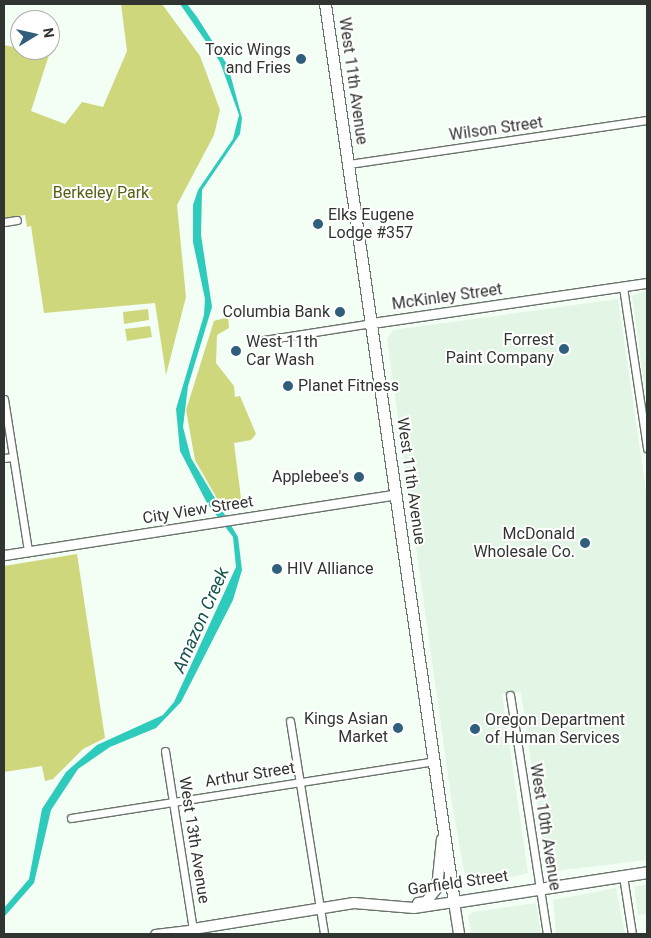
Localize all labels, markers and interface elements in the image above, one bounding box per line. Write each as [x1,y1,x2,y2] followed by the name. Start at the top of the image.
[10,10,60,60] north arrow
[335,16,371,146] street label: West 11th Avenue
[40,27,58,39] text: N
[205,40,291,78] place label: Toxic Wings and Fries
[295,53,307,65] marker: Toxic Wings and Fries
[448,113,544,145] street label: Wilson Street
[53,183,149,203] park label: Berkeley Park
[328,205,414,243] place label: Elks Eugene Lodge #357
[312,218,324,230] marker: Elks Eugene Lodge #357
[391,280,503,314] street label: McKinley Street
[223,302,330,322] place label: Columbia Bank
[334,306,346,318] marker: Columbia Bank
[446,330,554,368] place label: Forrest Paint Company
[246,332,318,370] place label: West 11th Car Wash
[558,343,570,355] marker: Forrest Paint Company
[230,345,242,357] marker: West 11th Car Wash
[298,376,399,396] place label: Planet Fitness
[282,380,294,392] marker: Planet Fitness
[393,416,429,546] street label: West 11th Avenue
[272,467,349,487] place label: Applebee's
[353,471,365,483] marker: Applebee's
[141,492,255,528] street label: City View Street
[473,524,575,562] place label: McDonald Wholesale Co.
[579,537,591,549] marker: McDonald Wholesale Co.
[287,559,373,579] place label: HIV Alliance
[271,563,283,575] marker: HIV Alliance
[168,564,234,676] water label: Amazon Creek
[304,709,388,747] place label: Kings Asian Market
[485,710,625,748] place label: Oregon Department of Human Services
[392,722,404,734] marker: Kings Asian Market
[469,723,481,735] marker: Oregon Department of Human Services
[204,758,296,792] street label: Arthur Street
[525,762,565,892] street label: West 10th Avenue
[174,775,214,905] street label: West 13th Avenue
[406,866,510,900] street label: Garfield Street

